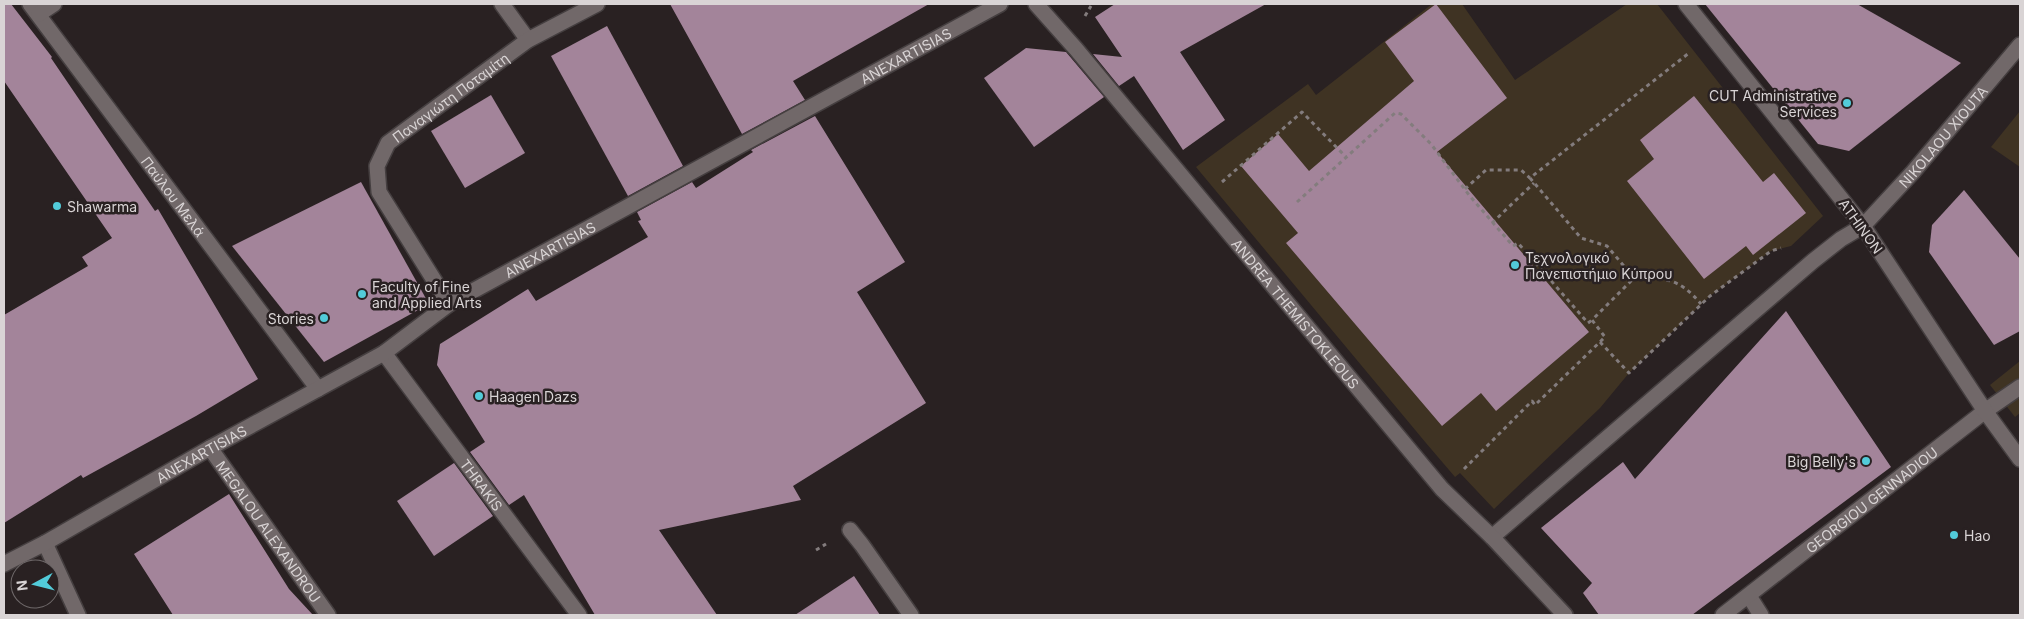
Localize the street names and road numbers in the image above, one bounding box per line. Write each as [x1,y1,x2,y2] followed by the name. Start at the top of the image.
[857,24,954,87] street label: ANEXARTISIAS
[389,49,512,146] street label: Παναγιώτη Ποταμίτη
[1895,82,1991,191] street label: NIKOLAOU XIOUTA
[138,153,209,240] street label: Παύλου Μελά
[1835,195,1887,257] street label: ATHINON
[501,217,598,281] street label: ANEXARTISIAS
[1229,235,1363,392] street label: ANDREA THEMISTOKLEOUS
[153,421,249,486] street label: ANEXARTISIAS
[1802,443,1941,556] street label: GEORGIOU GENNADIOU
[457,455,507,514] street label: THRAKIS
[213,457,325,605] street label: MEGALOU ALEXANDROU

